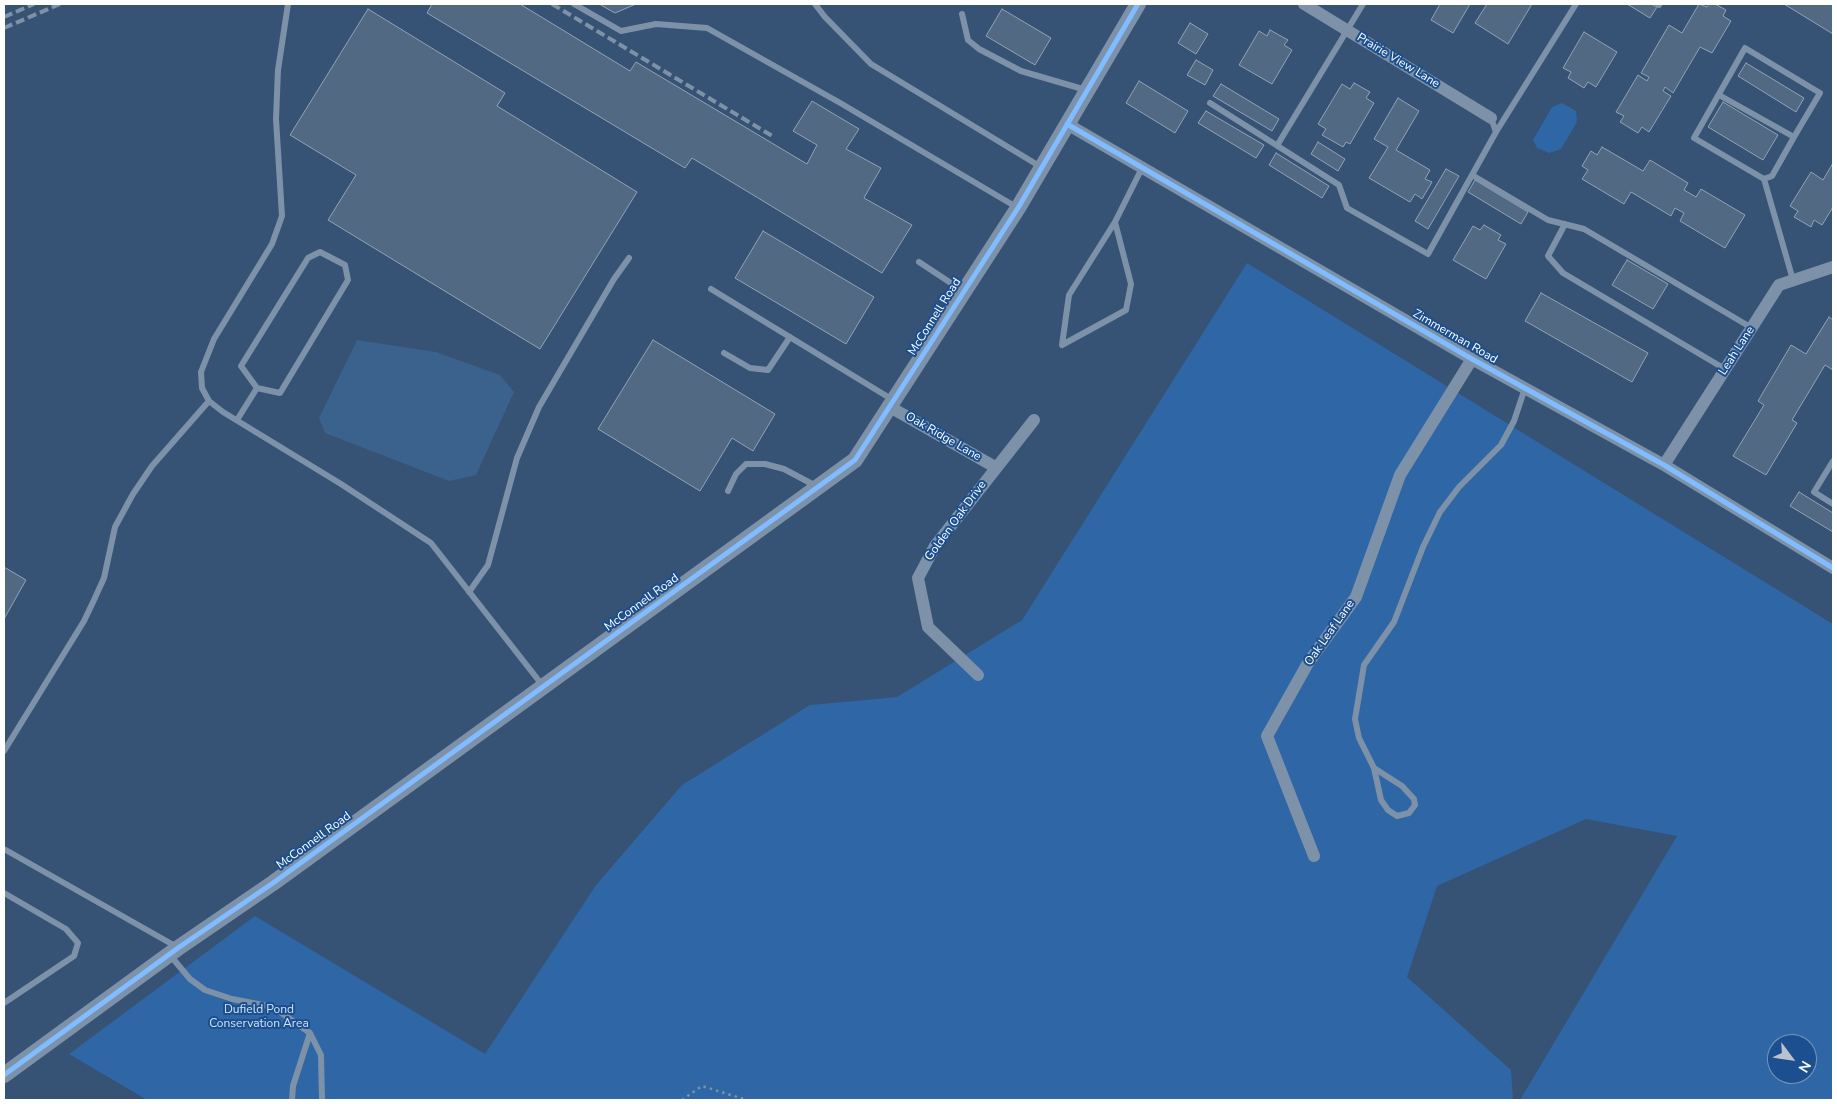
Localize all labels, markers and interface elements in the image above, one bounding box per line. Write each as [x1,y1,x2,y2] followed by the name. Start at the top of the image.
[1354,31,1442,91] street label: Prairie View Lane
[906,276,964,358] street label: McConnell Road
[1410,307,1500,367] street label: Zimmerman Road
[1716,324,1758,378] street label: Leah Lane
[903,410,983,464] street label: Oak Ridge Lane
[922,478,990,564] street label: Golden Oak Drive
[602,571,682,635] street label: McConnell Road
[1302,597,1358,669] street label: Oak Leaf Lane
[274,809,354,873] street label: McConnell Road
[209,1003,309,1031] park label: Dufield Pond Conservation Area
[1767,1034,1817,1084] north arrow
[1794,1057,1815,1076] text: N

